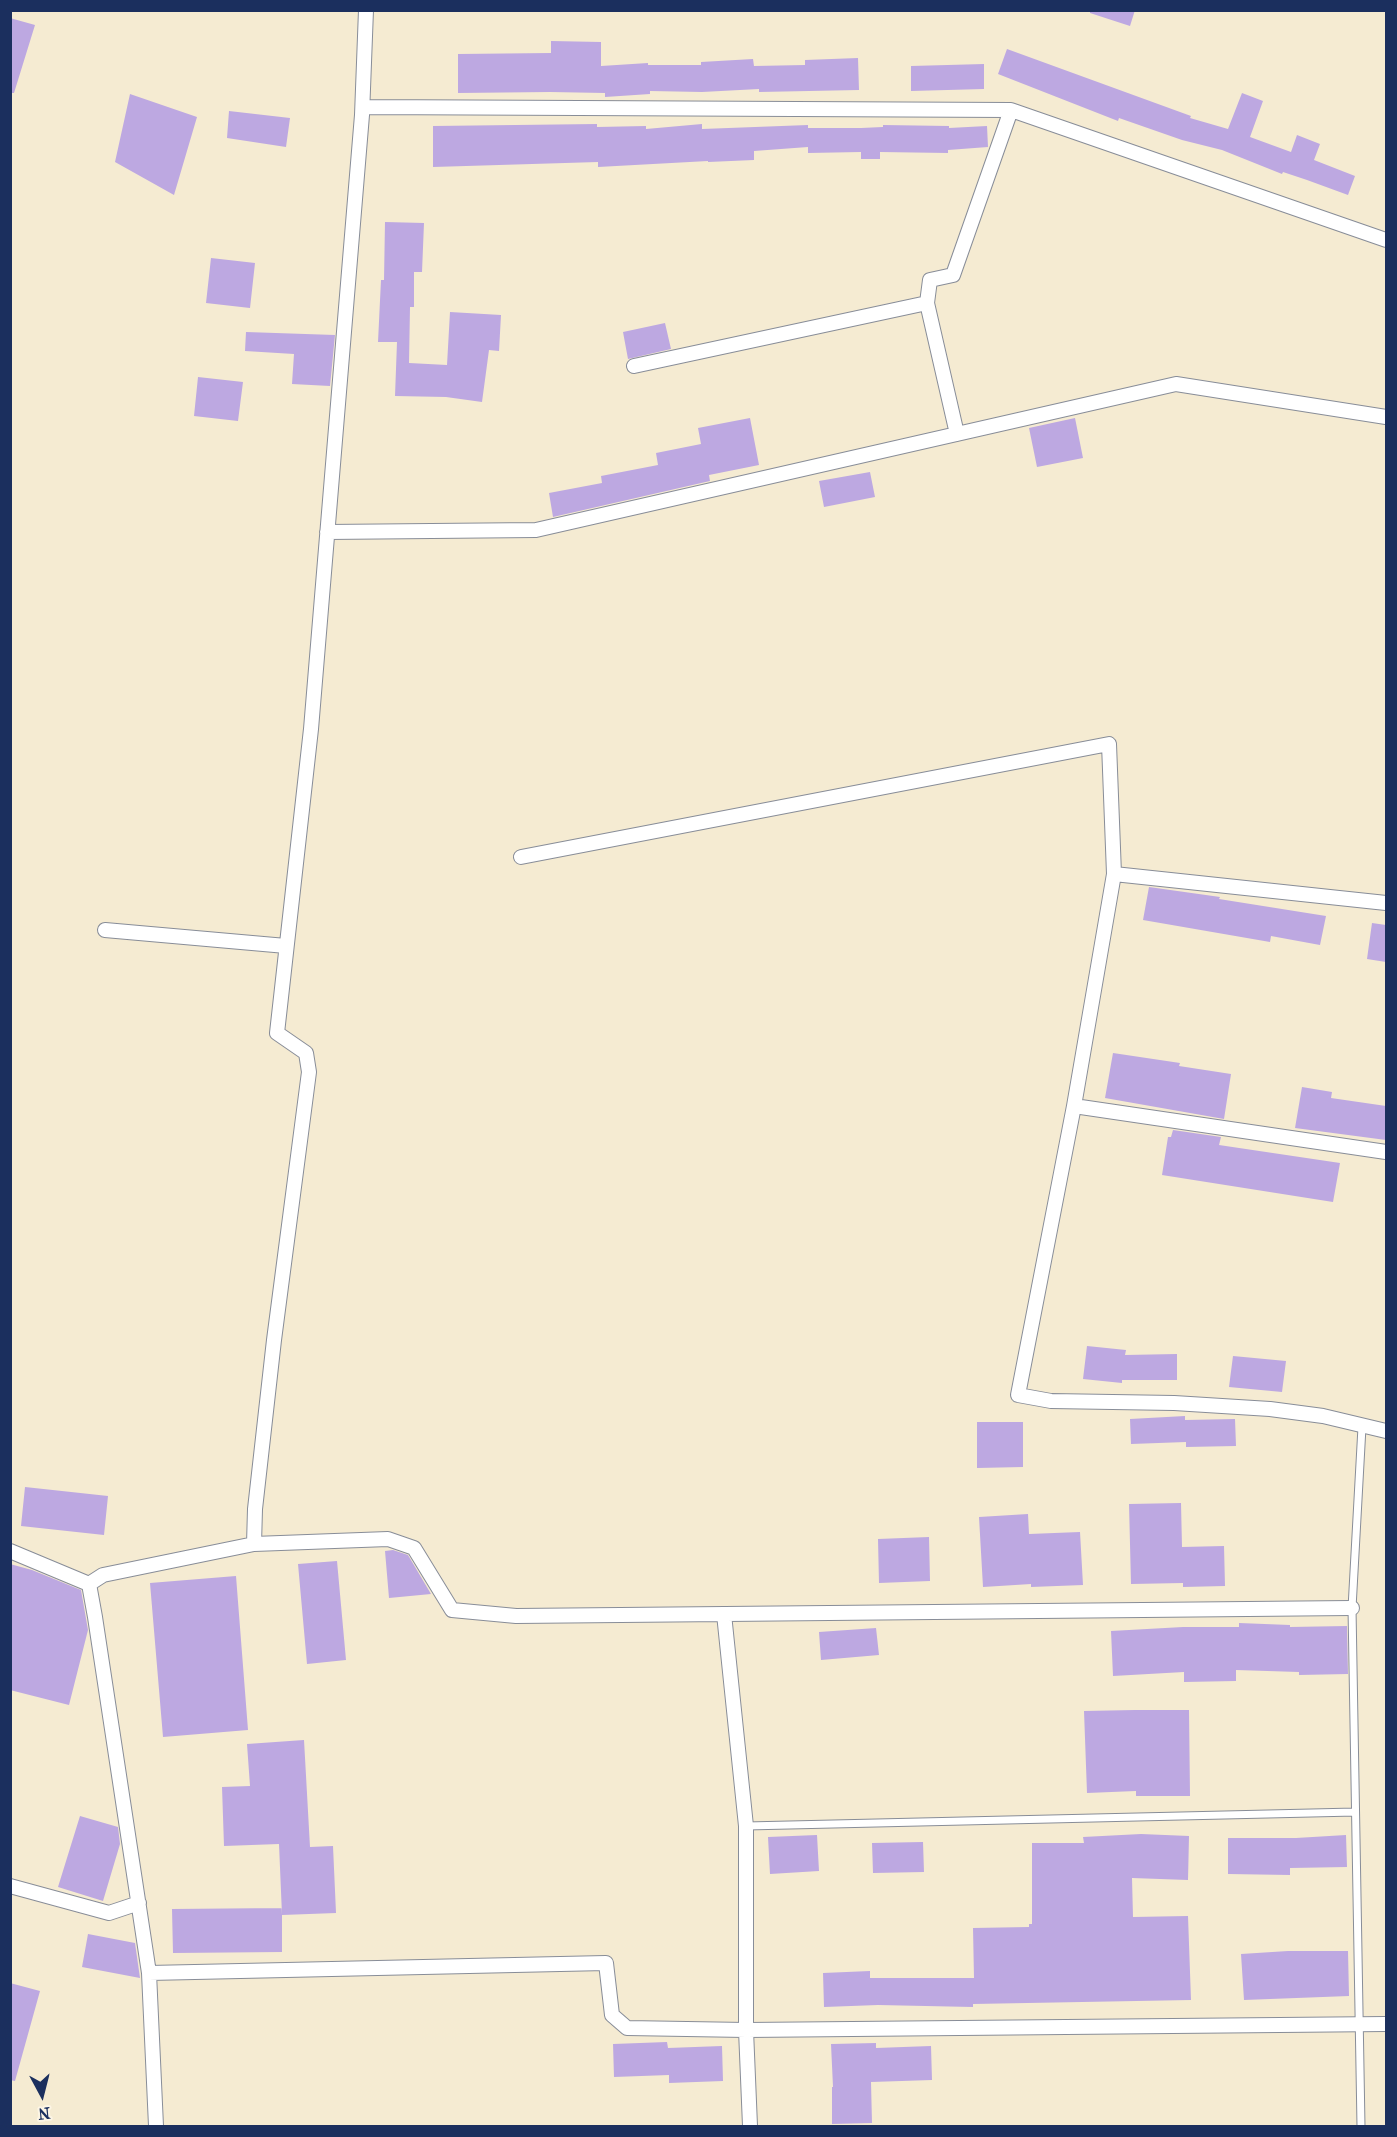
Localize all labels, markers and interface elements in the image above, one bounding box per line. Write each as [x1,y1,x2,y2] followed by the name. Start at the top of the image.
[12,2065,72,2125] north arrow
[37,2103,51,2124] text: N

